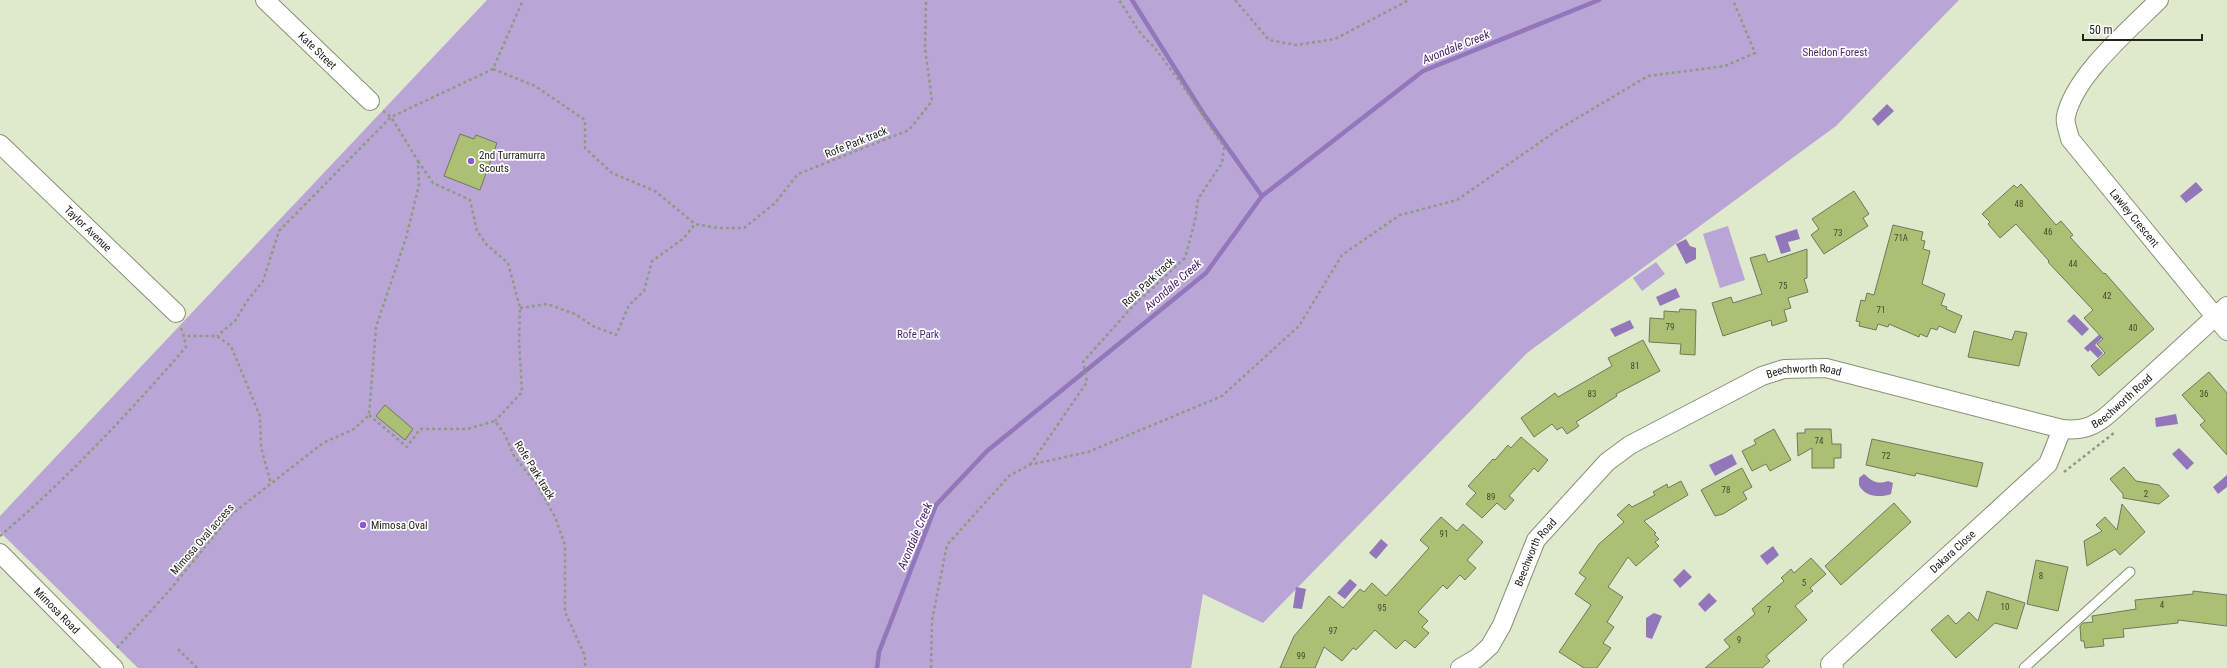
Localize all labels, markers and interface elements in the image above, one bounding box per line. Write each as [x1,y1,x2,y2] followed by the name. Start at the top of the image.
[2083,16,2202,42] scale bar
[2089,23,2113,37] text: 50 m
[1419,27,1492,67] water label: Avondale Creek
[295,30,339,72] street label: Kate Street
[1803,46,1867,59] park label: Sheldon Forest
[823,124,889,161] street label: Rofe Park track
[479,149,545,175] place label: 2nd Turramurra Scouts
[466,156,476,166] marker: 2nd Turramurra Scouts
[2107,187,2162,250] street label: Lawley Crescent
[2015,199,2023,209] house number: 48
[61,203,114,255] street label: Taylor Avenue
[2044,227,2052,237] house number: 46
[1834,228,1842,238] house number: 73
[1894,233,1908,243] house number: 71A
[1120,255,1177,310] street label: Rofe Park track
[1141,256,1205,314] water label: Avondale Creek
[2069,259,2078,269] house number: 44
[1779,281,1788,291] house number: 75
[2103,291,2112,301] house number: 42
[1877,305,1885,315] house number: 71
[1666,322,1674,332] house number: 79
[2129,323,2137,333] house number: 40
[897,328,939,341] park label: Rofe Park
[1631,361,1639,371] house number: 81
[1765,362,1843,381] street label: Beechworth Road
[2089,372,2155,431] street label: Beechworth Road
[1588,389,1596,399] house number: 83
[2200,389,2208,399] house number: 36
[1815,436,1824,446] house number: 74
[512,439,558,502] street label: Rofe Park track
[1882,451,1891,461] house number: 72
[1722,485,1730,495] house number: 78
[2144,489,2149,499] house number: 2
[1487,492,1495,502] house number: 89
[894,500,936,572] water label: Avondale Creek
[168,501,237,577] street label: Mimosa Oval access
[1512,516,1559,588] street label: Beechworth Road
[371,519,427,532] place label: Mimosa Oval
[358,520,368,530] marker: Mimosa Oval
[1927,528,1978,576] street label: Dakara Close
[1440,529,1448,539] house number: 91
[2039,571,2043,581] house number: 8
[1802,578,1807,588] house number: 5
[31,585,82,637] street label: Mimosa Road
[2160,600,2165,610] house number: 4
[2001,602,2009,612] house number: 10
[1378,603,1387,613] house number: 95
[1767,605,1772,615] house number: 7
[1329,626,1338,636] house number: 97
[1737,635,1741,645] house number: 9
[1297,651,1305,661] house number: 99

